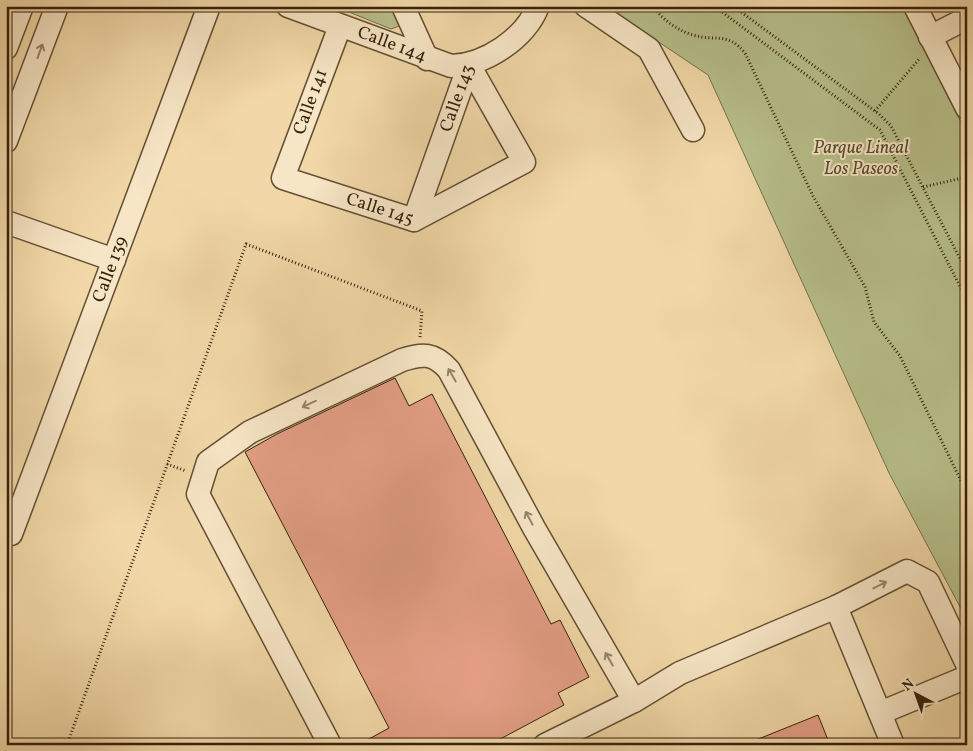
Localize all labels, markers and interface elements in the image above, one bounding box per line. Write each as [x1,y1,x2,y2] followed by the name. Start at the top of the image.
[354,20,430,69] street label: Calle 144
[36,44,45,59] one-way arrow
[434,61,481,136] street label: Calle 143
[288,66,334,138] street label: Calle 141
[813,136,909,182] park label: Parque Lineal Los Paseos
[343,187,417,232] street label: Calle 145
[86,233,134,306] street label: Calle 139
[446,368,456,382] one-way arrow
[302,400,317,409] one-way arrow
[523,511,533,526] one-way arrow
[872,580,887,590] one-way arrow
[604,652,614,666] one-way arrow
[890,668,940,718] north arrow
[898,675,919,696] text: N

